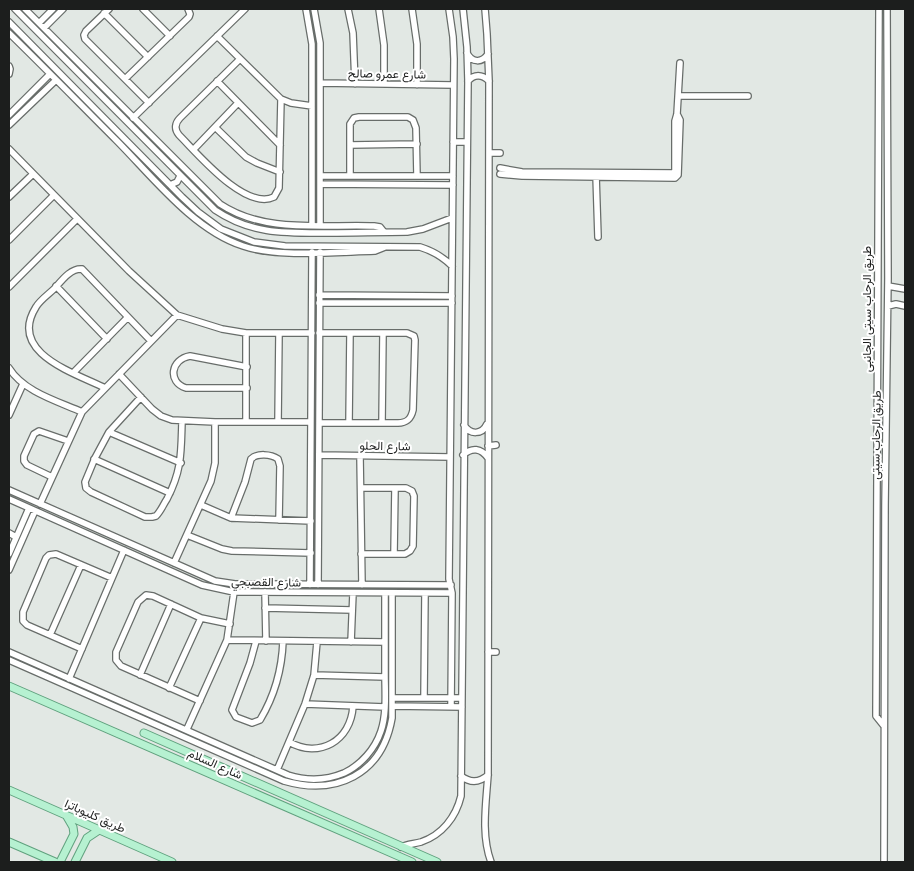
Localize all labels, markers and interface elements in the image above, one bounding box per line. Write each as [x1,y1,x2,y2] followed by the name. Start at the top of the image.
[348,64,426,84] street label: شارع عمرو صالح
[858,246,875,372] street label: طريق الرحاب سيتى الجانبى
[866,390,885,480] street label: طريق الرحاب سيتى
[359,437,411,455] street label: شارع الحلو
[231,572,301,593] street label: شارع القصبجي
[185,744,245,784] street label: شارع السلام
[62,795,129,837] street label: طريق كليوباترا

